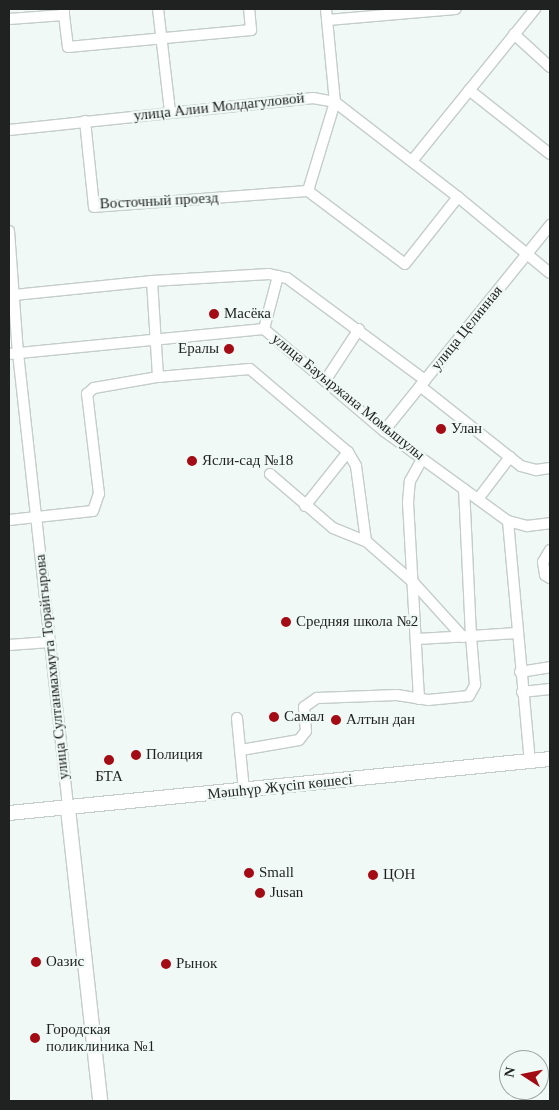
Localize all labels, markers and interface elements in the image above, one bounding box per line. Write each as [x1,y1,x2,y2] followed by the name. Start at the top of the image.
[133,89,305,125] street label: улица Алии Молдагуловой
[99,189,219,213] street label: Восточный проезд
[427,282,507,374] street label: улица Целинная
[224,305,271,323] place label: Масёка
[208,308,220,320] marker: Масёка
[268,330,428,464] street label: улица Бауыржана Момышулы
[178,340,219,358] place label: Ералы
[223,343,235,355] marker: Ералы
[451,420,482,438] place label: Улан
[435,423,447,435] marker: Улан
[202,452,293,470] place label: Ясли-сад №18
[186,455,198,467] marker: Ясли-сад №18
[31,554,73,780] street label: улица Султанмахмута Торайгырова
[296,613,418,631] place label: Средняя школа №2
[280,616,292,628] marker: Средняя школа №2
[284,708,324,726] place label: Самал
[268,711,280,723] marker: Самал
[346,711,415,729] place label: Алтын дан
[330,714,342,726] marker: Алтын дан
[146,746,203,764] place label: Полиция
[130,749,142,761] marker: Полиция
[103,754,115,766] marker: БТА
[95,768,123,786] place label: БТА
[207,770,353,804] street label: Мәшһүр Жүсіп көшесі
[259,864,294,882] place label: Small
[383,866,415,884] place label: ЦОН
[243,867,255,879] marker: Small
[367,869,379,881] marker: ЦОН
[270,884,303,902] place label: Jusan
[254,887,266,899] marker: Jusan
[46,953,84,971] place label: Оазис
[176,955,217,973] place label: Рынок
[30,956,42,968] marker: Оазис
[160,958,172,970] marker: Рынок
[46,1020,155,1055] place label: Городская поликлиника №1
[28,1031,42,1045] marker: Городская поликлиника №1
[499,1050,549,1100] north arrow
[501,1066,518,1079] text: N

